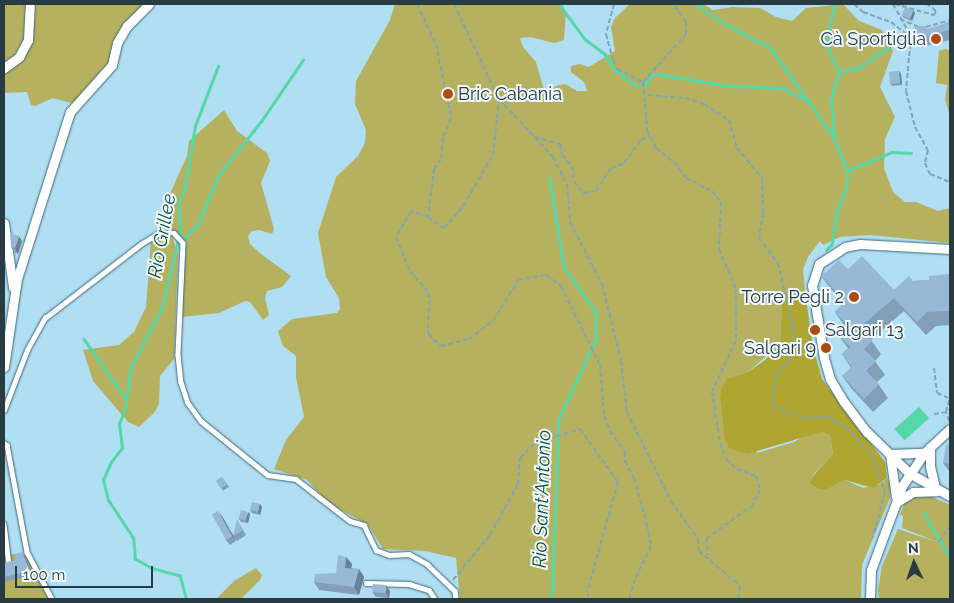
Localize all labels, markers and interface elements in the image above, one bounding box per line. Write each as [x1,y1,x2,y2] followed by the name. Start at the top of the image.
[820,28,926,50] place label: Cà Sportiglia
[930,33,942,45] marker: Cà Sportiglia
[458,83,562,105] place label: Bric Cabania
[442,88,454,100] marker: Bric Cabania
[143,192,181,280] water label: Rio Grillee
[741,286,844,308] place label: Torre Pegli 2
[848,291,860,303] marker: Torre Pegli 2
[825,319,904,341] place label: Salgari 13
[809,324,821,336] marker: Salgari 13
[744,337,816,359] place label: Salgari 9
[820,342,832,354] marker: Salgari 9
[528,430,556,568] water label: Rio Sant'Antonio
[889,538,939,588] north arrow
[907,540,919,556] text: N
[18,556,155,588] scale bar
[23,566,65,584] text: 100 m

